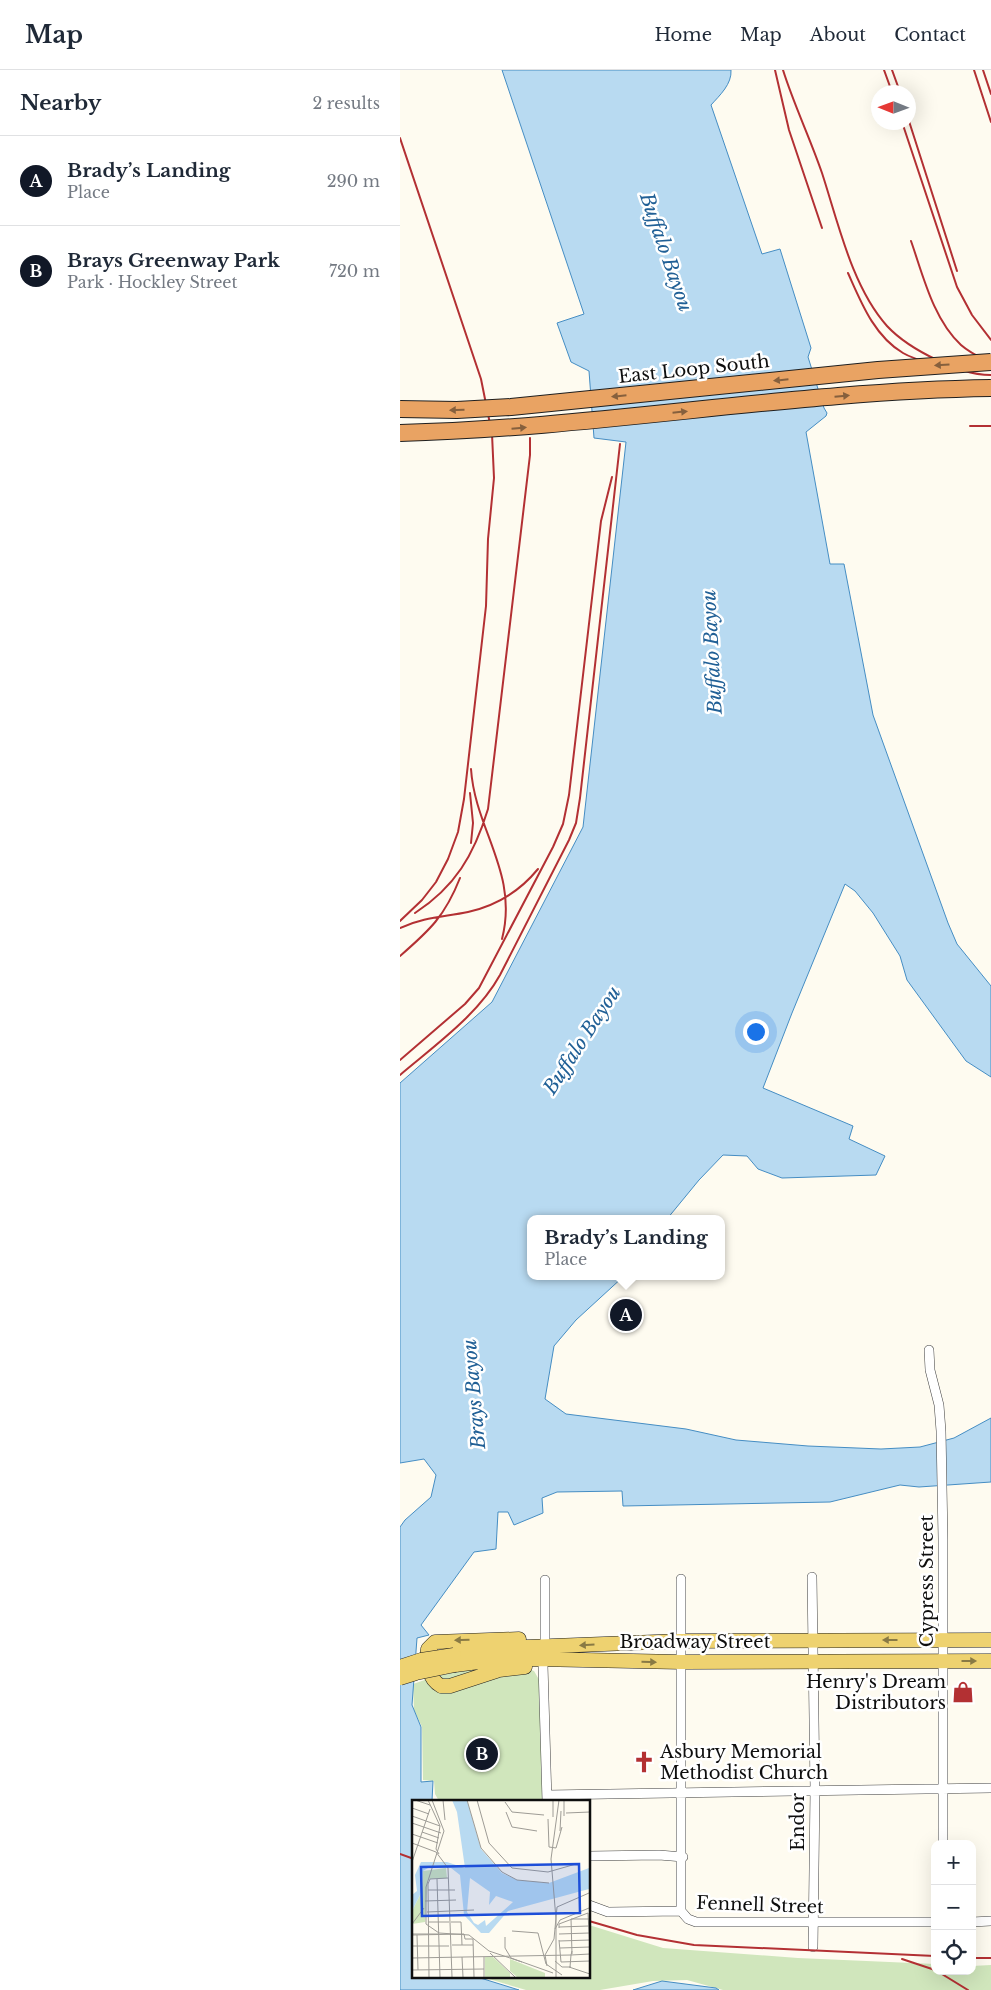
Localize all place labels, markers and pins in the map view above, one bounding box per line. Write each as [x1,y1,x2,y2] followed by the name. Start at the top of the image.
[610,1296,642,1334] pin: A
[806,1671,946,1714] place label: Henry's Dream Distributors
[950,1679,976,1705] shop icon: Henry's Dream Distributors
[466,1735,498,1773] pin: B
[659,1741,828,1784] place label: Asbury Memorial Methodist Church
[631,1749,657,1775] church icon: Asbury Memorial Methodist Church

